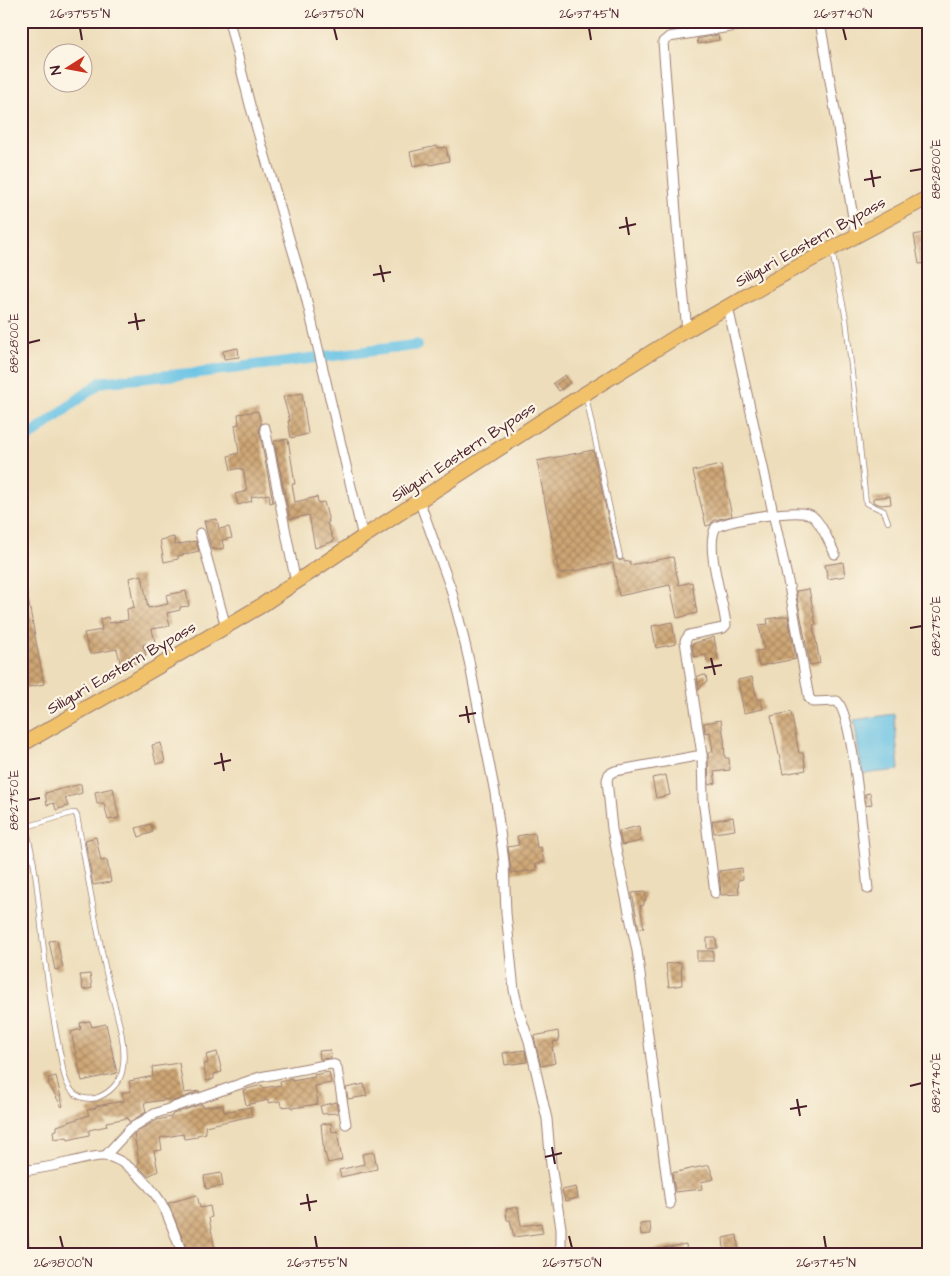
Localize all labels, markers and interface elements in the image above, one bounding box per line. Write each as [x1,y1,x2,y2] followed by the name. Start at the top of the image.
[50,6,110,23] text: 26°37'55"N
[305,6,364,23] text: 26°37'50"N
[559,6,619,23] text: 26°37'45"N
[814,6,873,23] text: 26°37'40"N
[42,42,92,92] north arrow
[46,64,67,77] text: N
[928,139,945,199] text: 88°28'00"E
[731,191,890,293] street label: Siliguri Eastern Bypass
[6,313,23,373] text: 88°28'00"E
[387,397,541,508] street label: Siliguri Eastern Bypass
[928,596,945,656] text: 88°27'50"E
[43,616,201,720] street label: Siliguri Eastern Bypass
[6,770,23,830] text: 88°27'50"E
[928,1053,945,1113] text: 88°27'40"E
[34,1255,93,1272] text: 26°38'00"N
[287,1255,347,1272] text: 26°37'55"N
[543,1255,602,1272] text: 26°37'50"N
[796,1255,856,1272] text: 26°37'45"N

